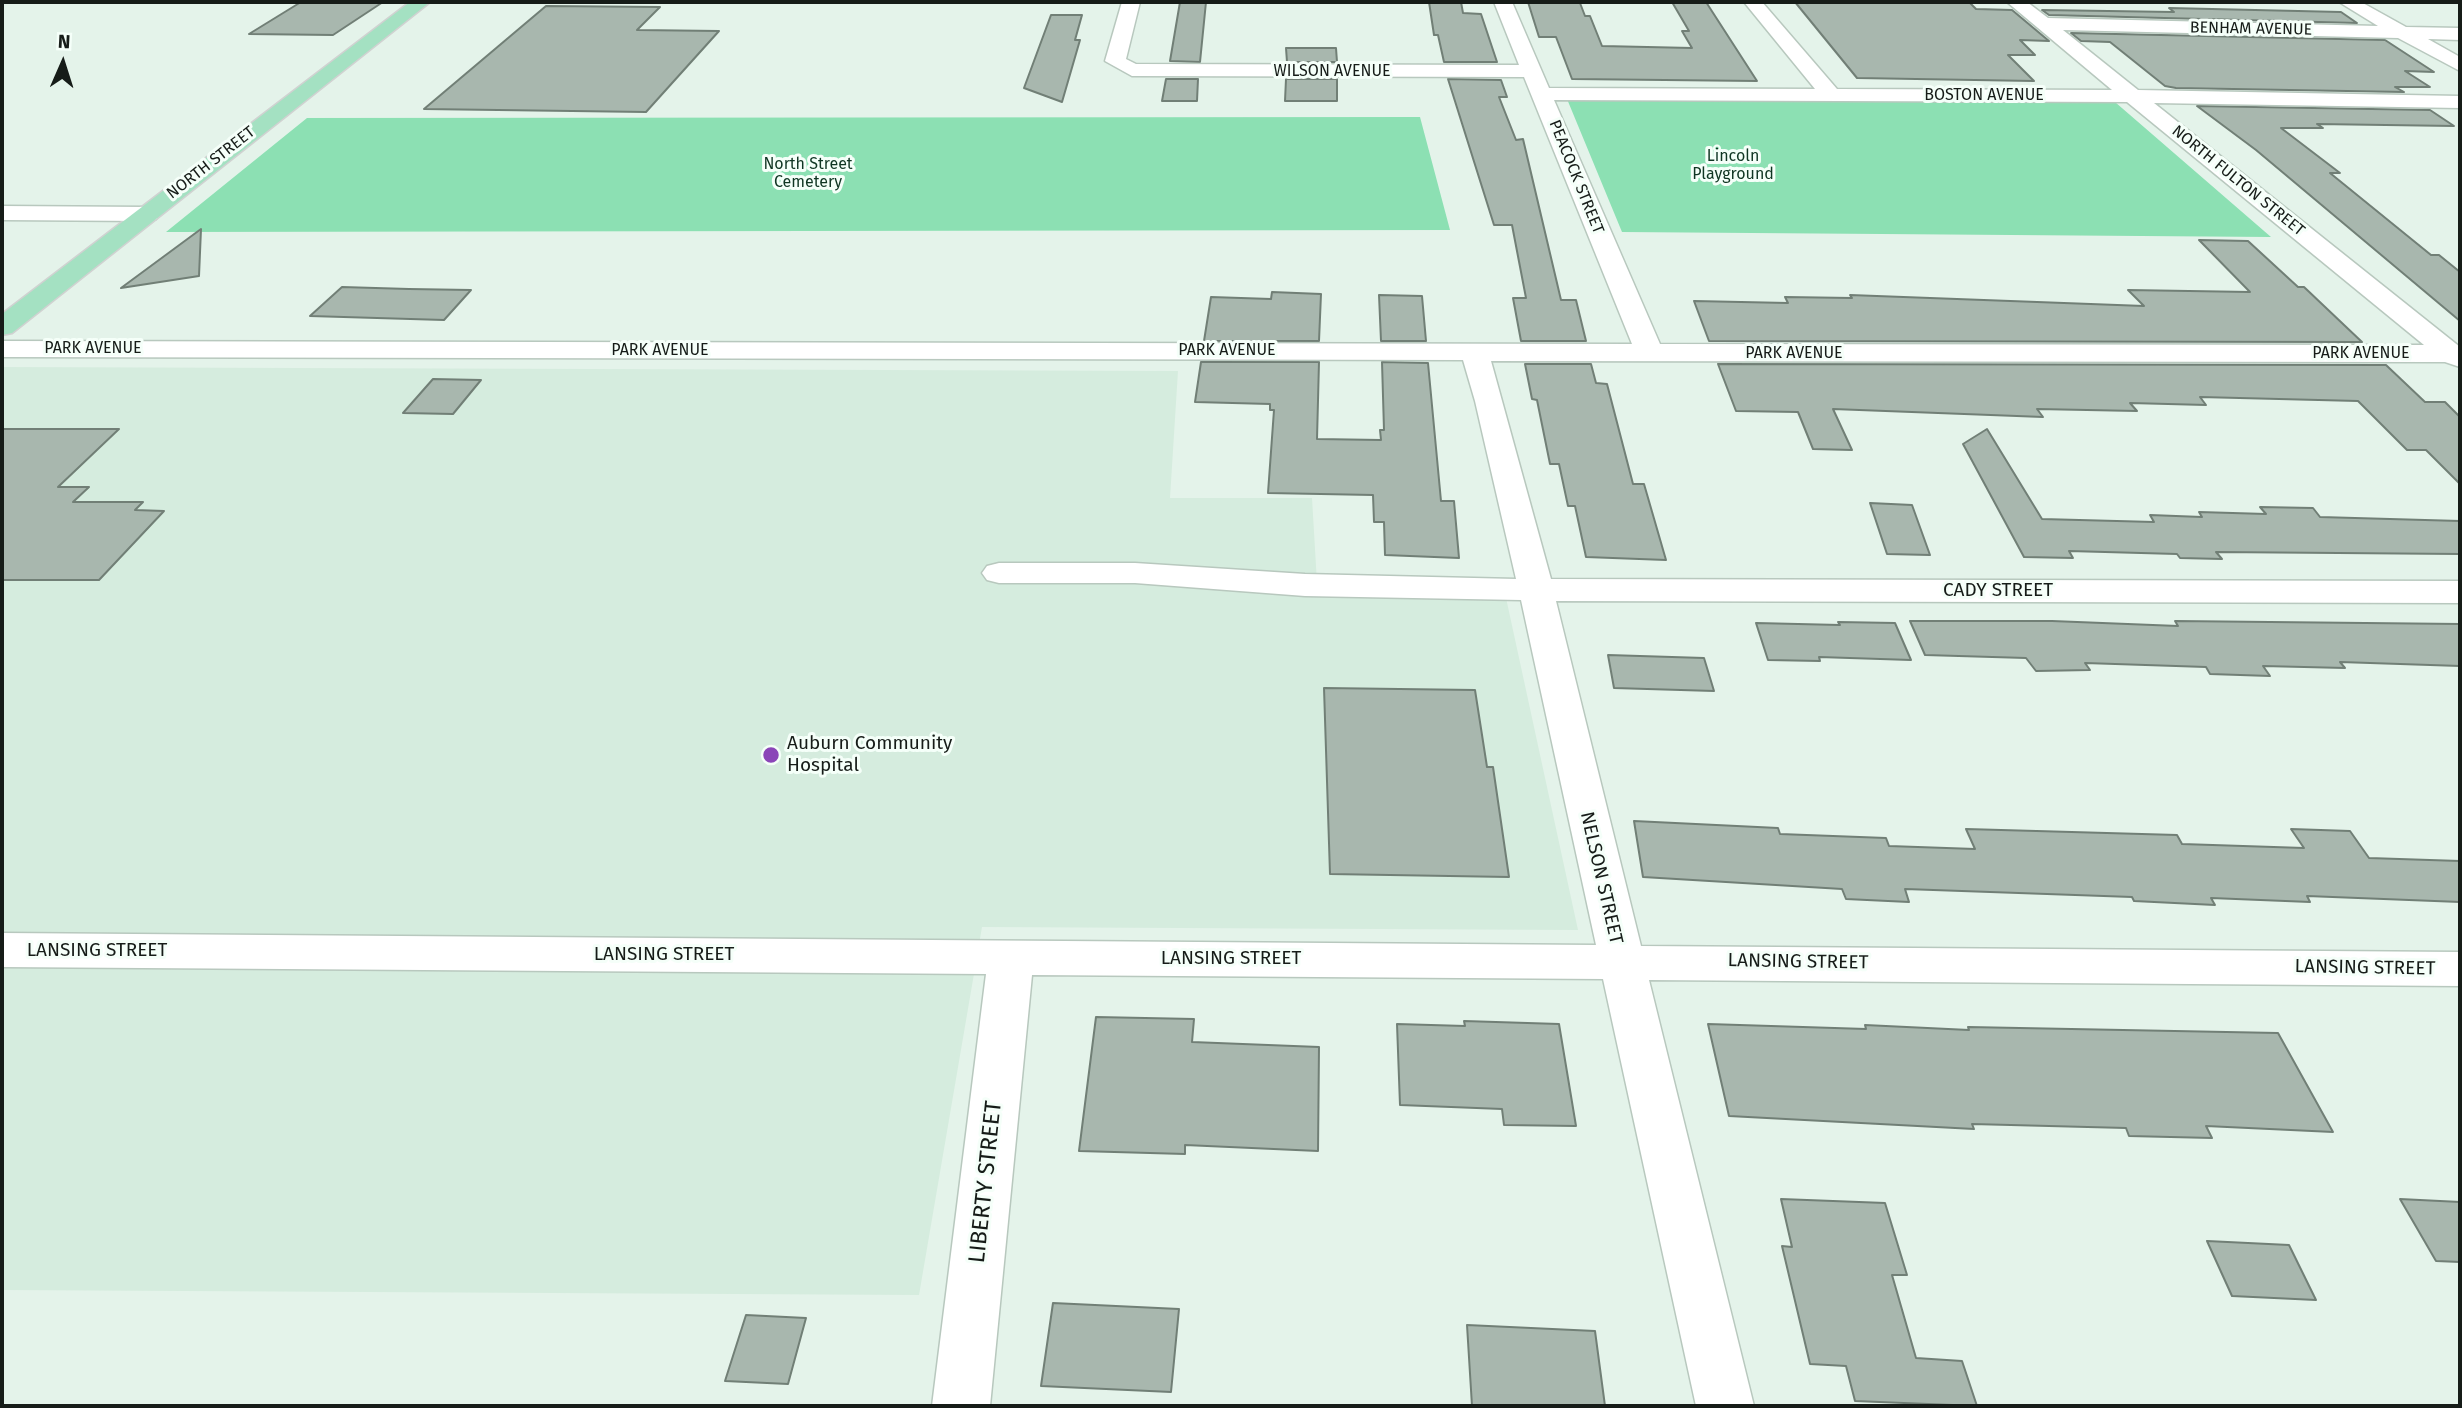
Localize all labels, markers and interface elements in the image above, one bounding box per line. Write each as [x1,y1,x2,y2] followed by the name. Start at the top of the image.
[2190,18,2312,40] street label: BENHAM AVENUE
[28,28,98,98] north arrow
[57,30,71,53] text: N
[1273,62,1391,82] street label: WILSON AVENUE
[1924,86,2044,106] street label: BOSTON AVENUE
[1544,117,1608,237] street label: PEACOCK STREET
[2168,121,2308,241] street label: NORTH FULTON STREET
[163,123,259,203] street label: NORTH STREET
[1692,147,1774,185] park label: Lincoln Playground
[763,155,853,193] park label: North Street Cemetery
[44,339,142,359] street label: PARK AVENUE
[611,341,709,361] street label: PARK AVENUE
[1178,341,1276,361] street label: PARK AVENUE
[1745,344,1843,364] street label: PARK AVENUE
[2312,344,2410,364] street label: PARK AVENUE
[1943,580,2053,602] street label: CADY STREET
[787,733,952,777] place label: Auburn Community Hospital
[761,745,781,765] marker: Auburn Community Hospital
[1575,810,1627,946] street label: NELSON STREET
[27,940,167,962] street label: LANSING STREET
[594,944,734,966] street label: LANSING STREET
[1161,948,1301,970] street label: LANSING STREET
[1727,949,1869,975] street label: LANSING STREET
[2294,955,2436,981] street label: LANSING STREET
[964,1100,1008,1264] street label: LIBERTY STREET

